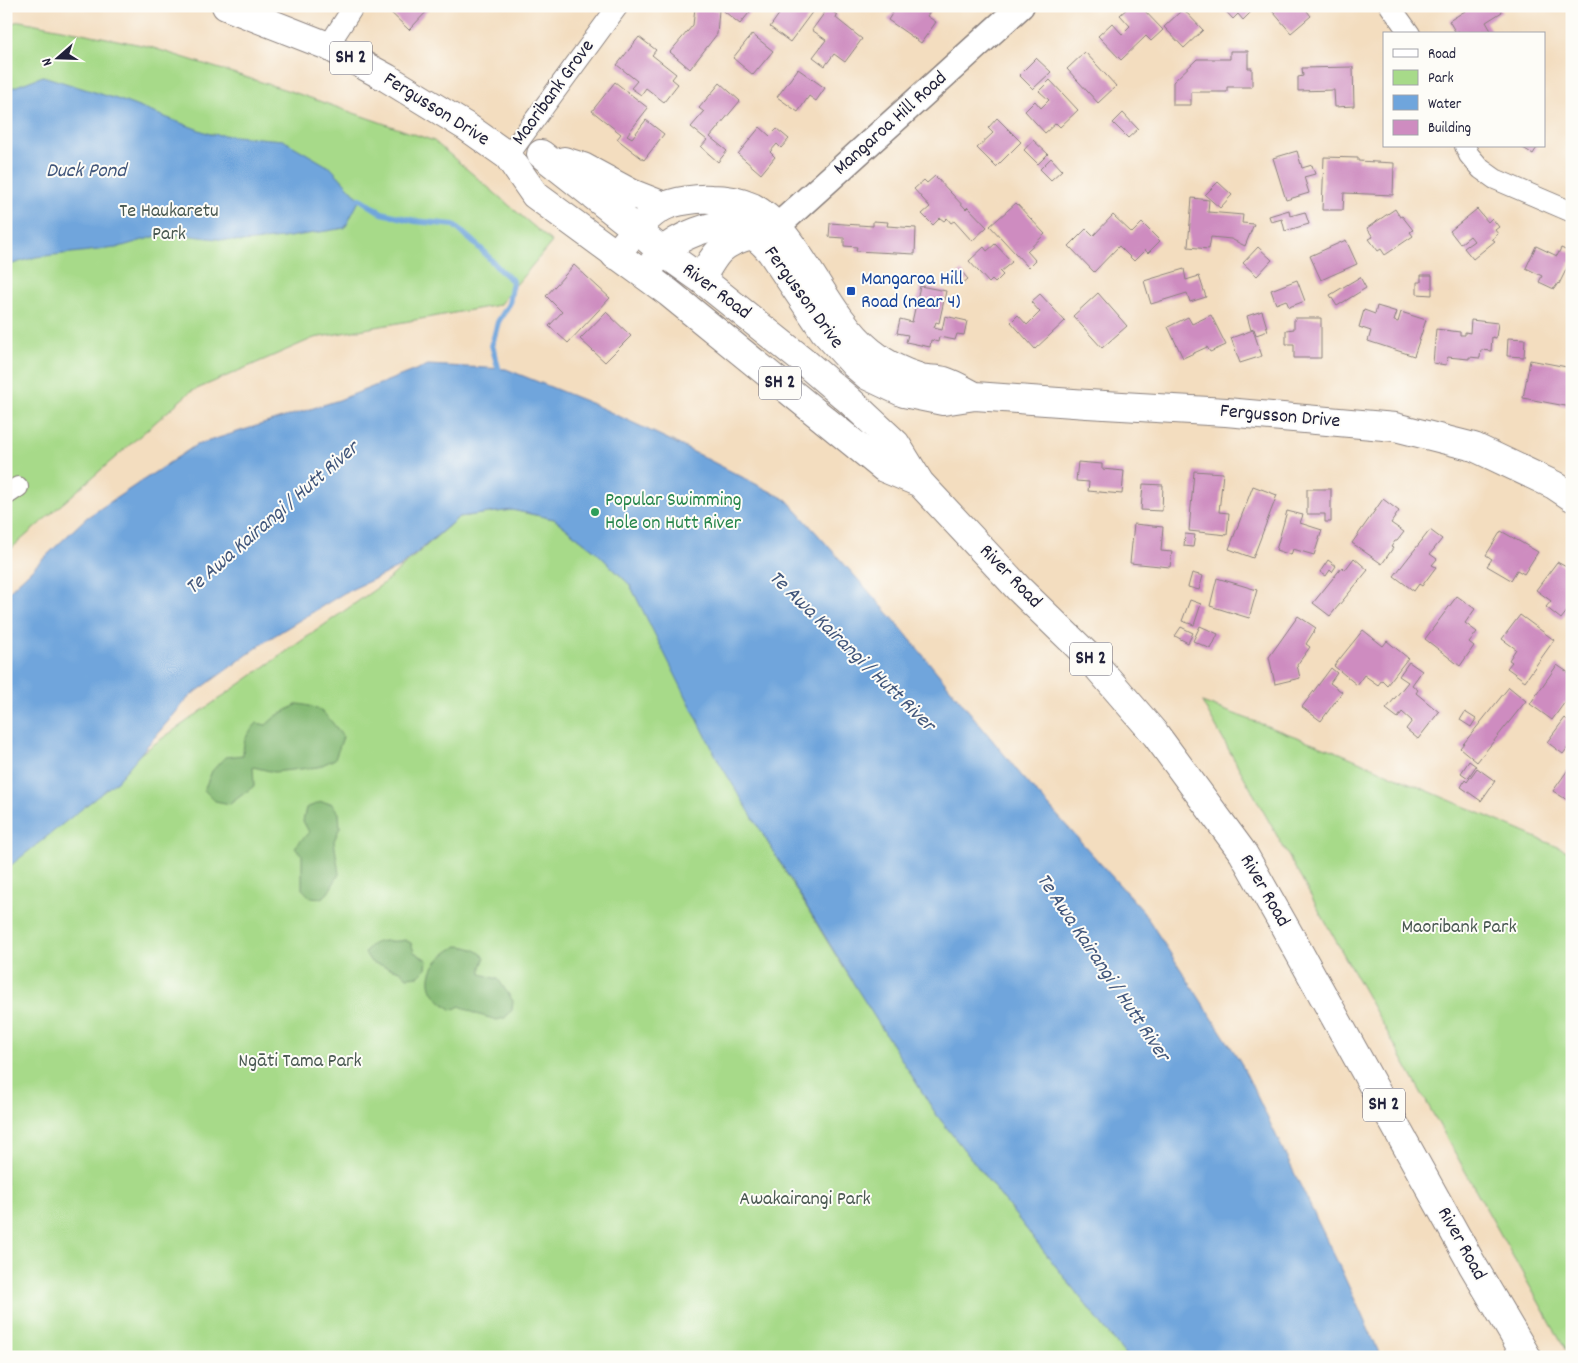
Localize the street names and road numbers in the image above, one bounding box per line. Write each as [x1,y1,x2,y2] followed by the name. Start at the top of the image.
[506,34,602,152] street label: Maoribank Grove
[330,42,372,74] road number: SH 2
[828,65,954,183] street label: Mangaroa Hill Road
[377,66,495,154] street label: Fergusson Drive
[756,241,850,355] street label: Fergusson Drive
[676,257,756,327] street label: River Road
[759,366,801,399] road number: SH 2
[1219,398,1341,436] street label: Fergusson Drive
[972,539,1048,615] street label: River Road
[1070,642,1112,676] road number: SH 2
[1232,849,1296,933] street label: River Road
[1363,1088,1405,1122] road number: SH 2
[1429,1202,1493,1286] street label: River Road

